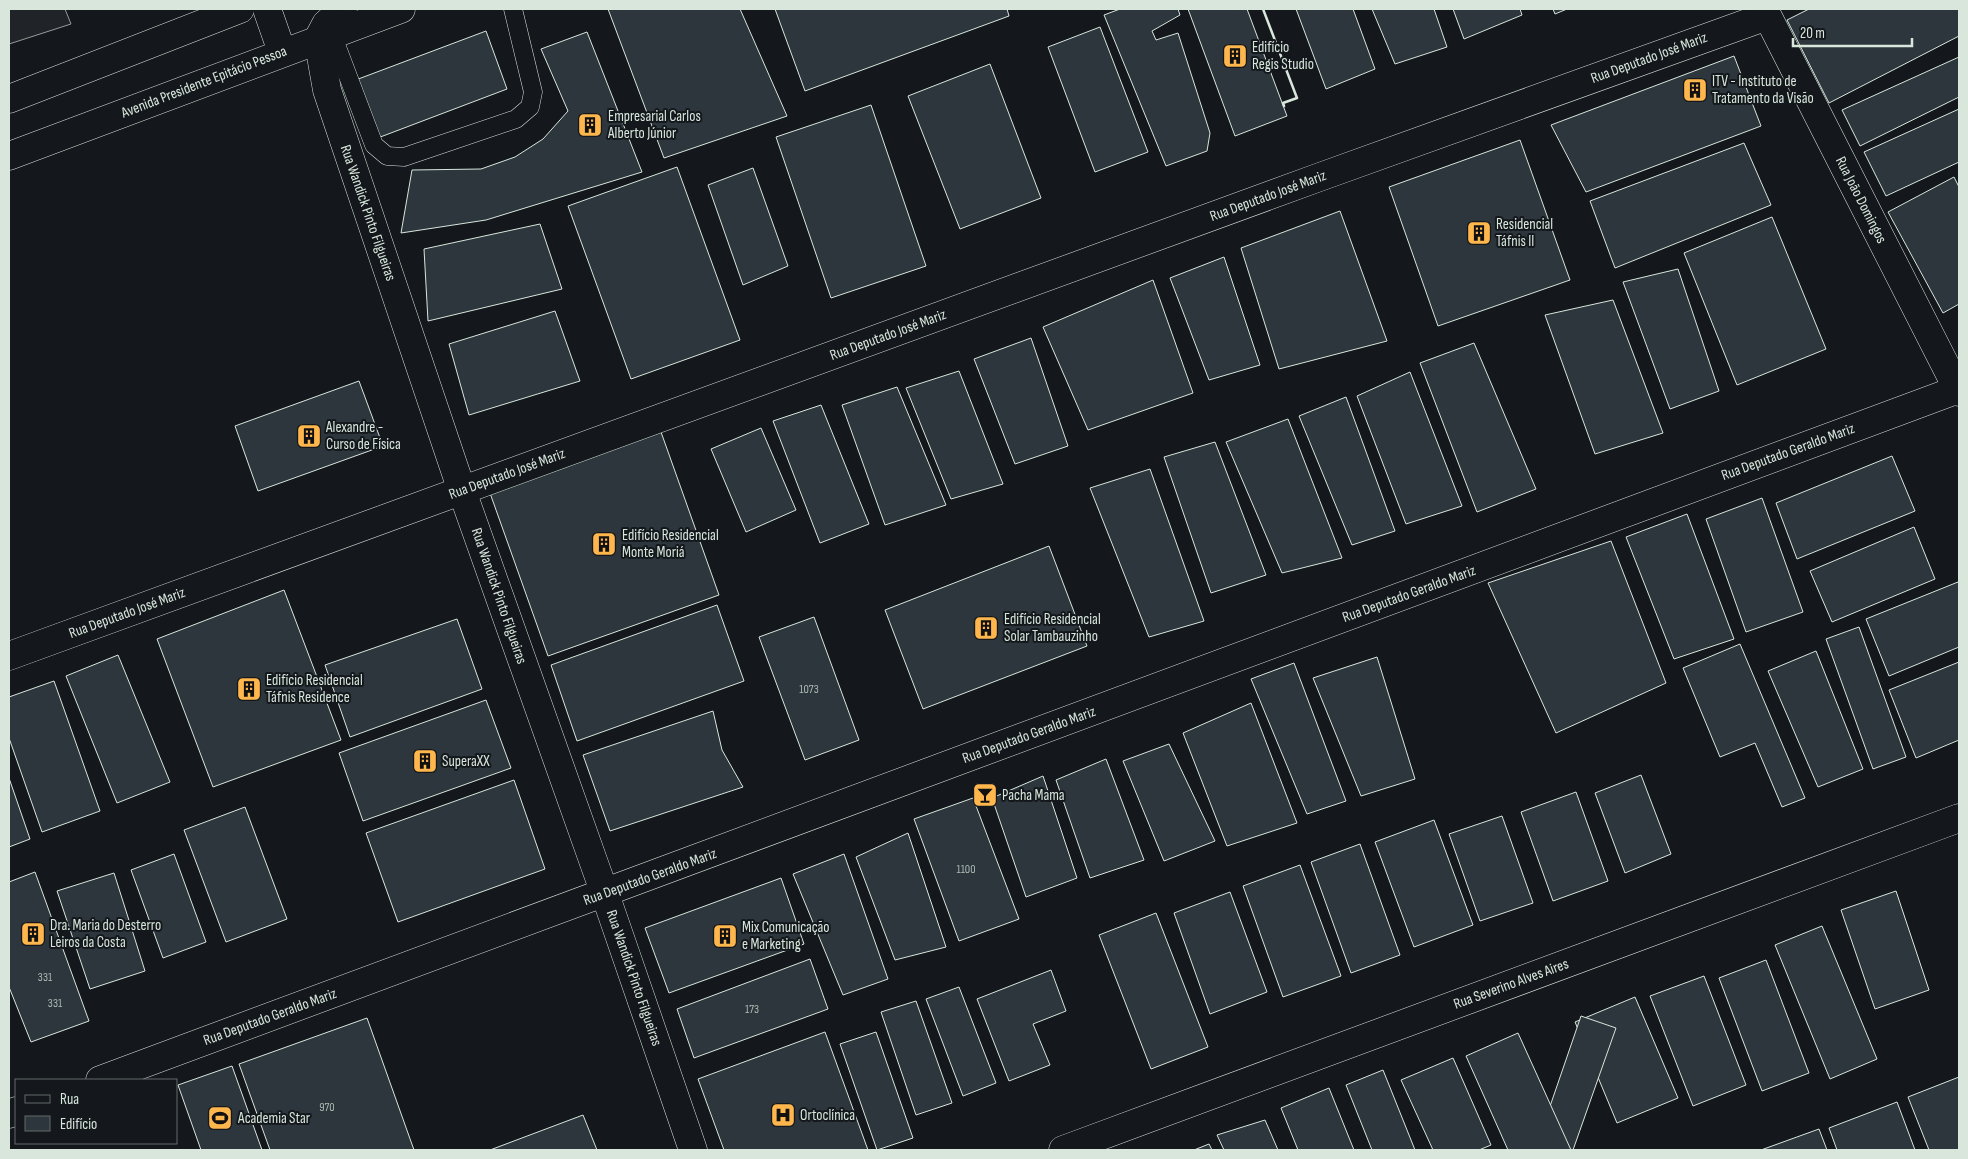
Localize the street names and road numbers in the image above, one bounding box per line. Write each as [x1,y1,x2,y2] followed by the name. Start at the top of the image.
[1588,28,1710,88] street label: Rua Deputado José Mariz
[118,42,290,123] street label: Avenida Presidente Epitácio Pessoa
[336,143,400,283] street label: Rua Wandick Pinto Filgueiras
[1831,153,1891,247] street label: Rua João Domingos
[1207,166,1329,226] street label: Rua Deputado José Mariz
[827,305,949,365] street label: Rua Deputado José Mariz
[1719,419,1858,485] street label: Rua Deputado Geraldo Mariz
[446,444,568,504] street label: Rua Deputado José Mariz
[467,526,531,666] street label: Rua Wandick Pinto Filgueiras
[1340,561,1479,627] street label: Rua Deputado Geraldo Mariz
[66,583,188,643] street label: Rua Deputado José Mariz
[960,702,1099,768] street label: Rua Deputado Geraldo Mariz
[581,844,720,910] street label: Rua Deputado Geraldo Mariz
[602,908,666,1048] street label: Rua Wandick Pinto Filgueiras
[1451,954,1571,1014] street label: Rua Severino Alves Aires
[201,984,340,1050] street label: Rua Deputado Geraldo Mariz

